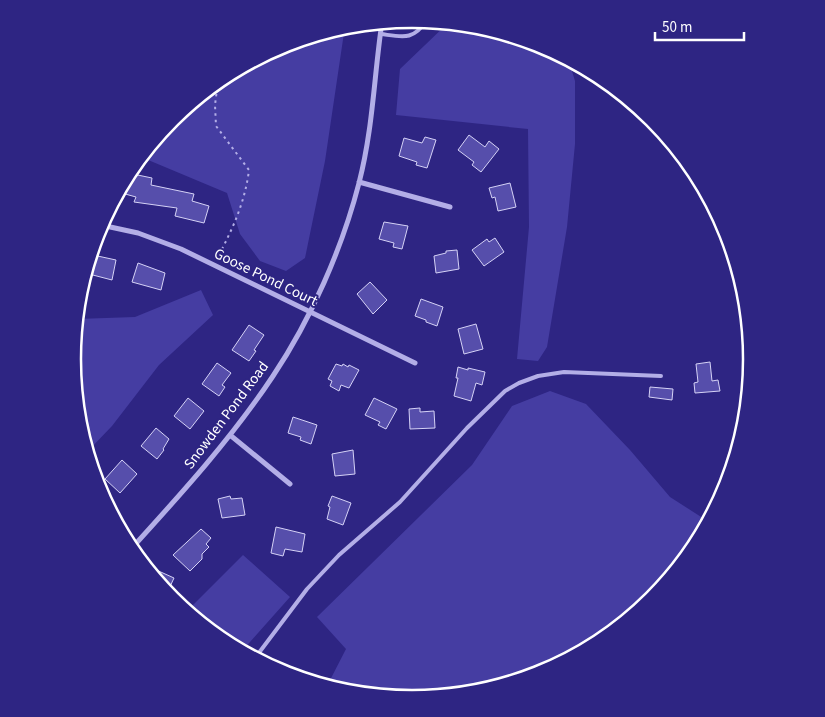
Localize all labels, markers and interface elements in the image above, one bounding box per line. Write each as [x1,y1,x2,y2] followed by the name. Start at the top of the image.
[655,10,744,42] scale bar
[662,17,692,38] text: 50 m
[210,243,321,312] street label: Goose Pond Court
[179,357,274,474] street label: Snowden Pond Road

